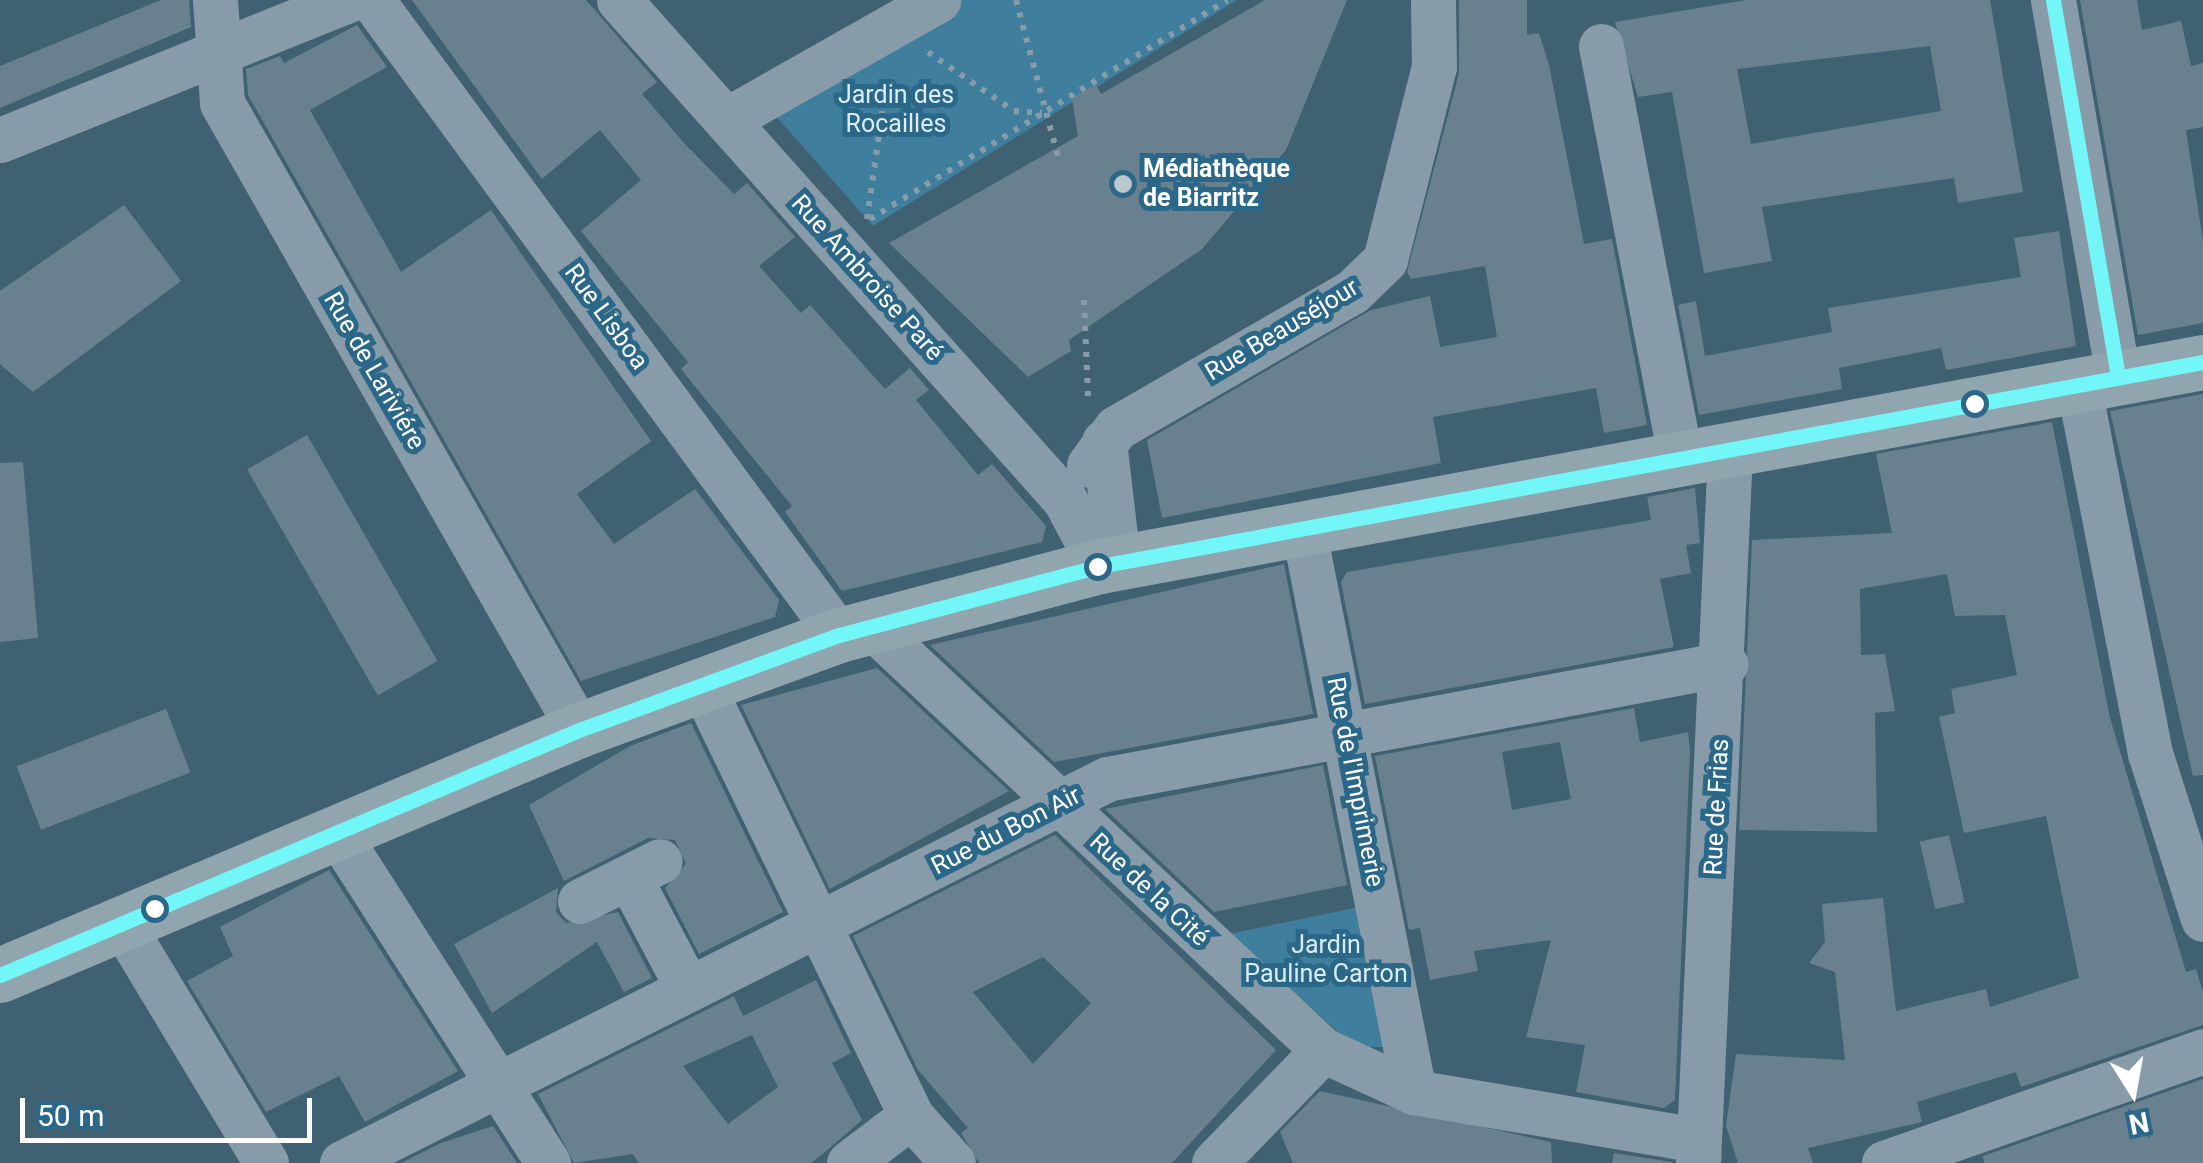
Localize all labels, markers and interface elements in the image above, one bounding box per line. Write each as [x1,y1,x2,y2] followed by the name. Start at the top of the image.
[838,81,954,140] park label: Jardin des Rocailles
[1143,155,1290,214] place label: Médiathèque de Biarritz
[1112,173,1134,195] marker: Médiathèque de Biarritz
[785,189,949,367] street label: Rue Ambroise Paré
[558,258,654,376] street label: Rue Lisboa
[1200,272,1364,388] street label: Rue Beauséjour
[317,287,431,455] street label: Rue de Lariviére
[1965,394,1985,414] unlabelled marker
[1088,557,1108,577] unlabelled marker
[1320,675,1390,889] street label: Rue de l'Imprimerie
[1698,738,1736,876] street label: Rue de Frias
[926,781,1086,881] street label: Rue du Bon Air
[1083,827,1215,953] street label: Rue de la Cité
[145,899,165,919] unlabelled marker
[1244,931,1408,990] park label: Jardin Pauline Carton
[2083,1043,2183,1143] north arrow
[25,1078,318,1140] scale bar
[37,1098,104,1133] text: 50 m
[2126,1105,2152,1141] text: N

